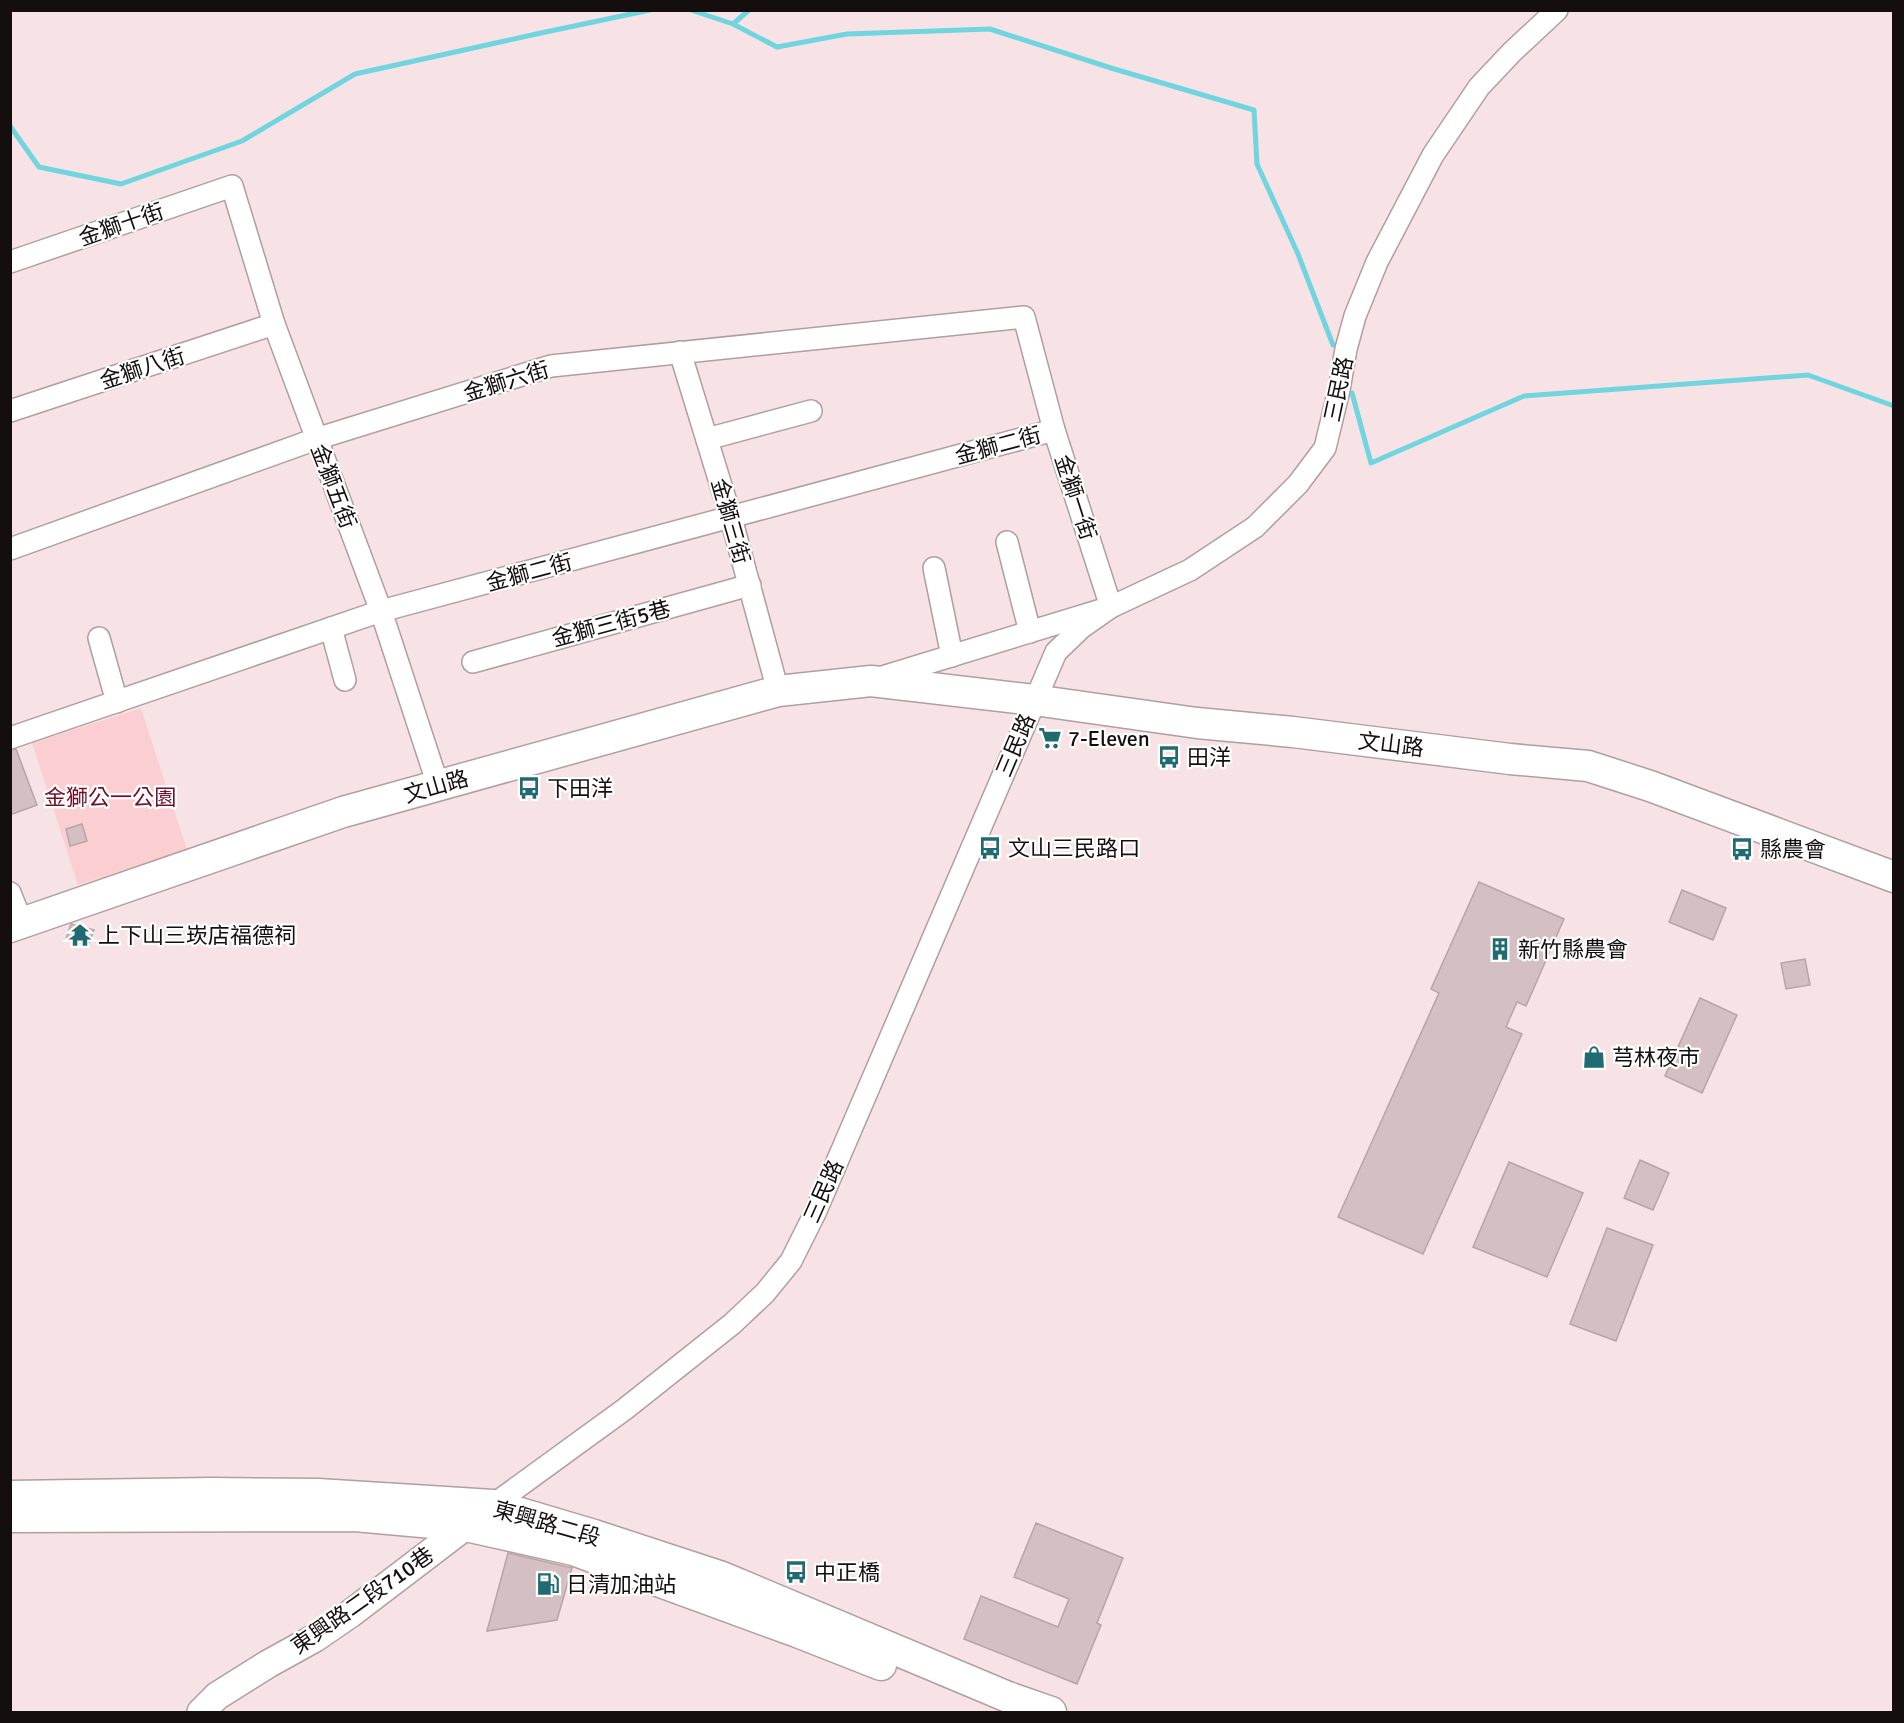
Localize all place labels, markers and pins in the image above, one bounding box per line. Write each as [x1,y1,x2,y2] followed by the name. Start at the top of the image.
[1037,725,1063,751] supermarket icon: 7-Eleven
[1068,725,1150,752] place label: 7-Eleven
[1156,744,1182,770] bus stop icon: 田洋
[1187,744,1231,771] place label: 田洋
[516,775,542,801] bus stop icon: 下田洋
[547,775,613,802] place label: 下田洋
[977,835,1003,861] bus stop icon: 文山三民路口
[1008,835,1140,862] place label: 文山三民路口
[1729,836,1755,862] bus stop icon: 縣農會
[1760,836,1826,863] place label: 縣農會
[67,922,93,948] temple icon: 上下山三崁店福德祠
[98,922,296,949] place label: 上下山三崁店福德祠
[1487,936,1513,962] building icon: 新竹縣農會
[1518,936,1628,963] place label: 新竹縣農會
[1581,1044,1607,1070] shop icon: 芎林夜市
[1612,1044,1700,1071] place label: 芎林夜市
[783,1559,809,1585] bus stop icon: 中正橋
[814,1559,880,1586] place label: 中正橋
[535,1571,561,1597] fuel station icon: 日清加油站
[566,1571,676,1598] place label: 日清加油站

